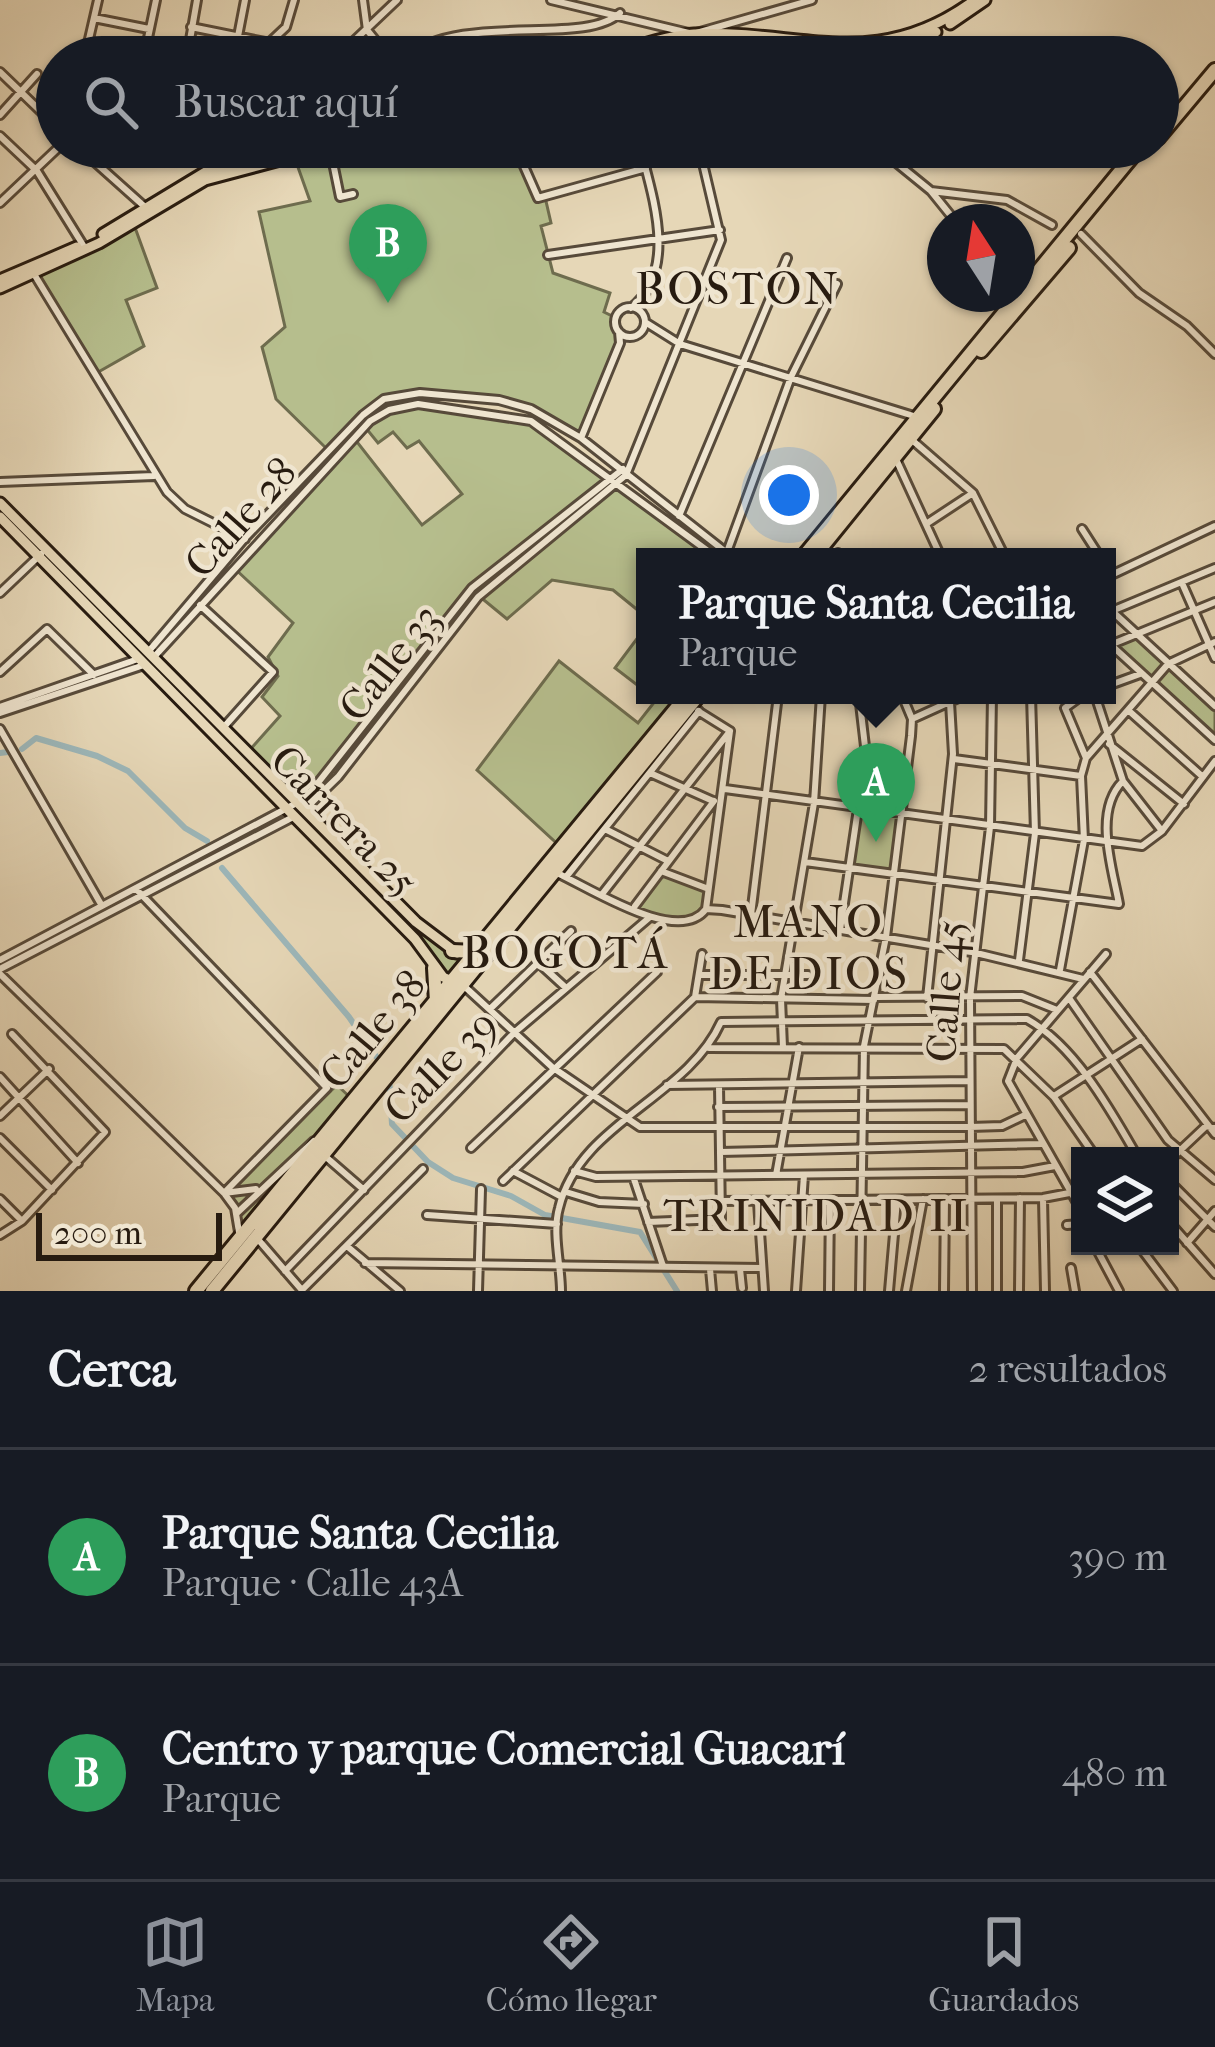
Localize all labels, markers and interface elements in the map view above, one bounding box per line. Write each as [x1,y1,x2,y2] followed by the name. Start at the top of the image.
[36,36,1179,168] search box
[78,69,144,135] icon: search
[174,76,398,129] text: Buscar aquí
[349,204,427,303] pin: B
[927,204,1035,312] north arrow
[635,263,841,316] district label: BOSTON
[175,448,307,588] street label: Calle 28
[759,465,819,525] your location
[636,548,1116,704] popup
[678,577,1074,630] text: Parque Santa Cecilia
[329,595,451,731] street label: Calle 33
[678,630,797,676] text: Parque
[260,736,428,906] street label: Carrera 25
[837,743,915,842] pin: A
[708,896,910,1001] district label: MANO DE DIOS
[917,918,976,1064] street label: Calle 45
[462,926,670,980] district label: BOGOTÁ
[310,961,437,1099] street label: Calle 38
[374,1000,508,1134] street label: Calle 39
[1071,1147,1179,1255] map controls
[1071,1147,1179,1255] button: layers
[664,1190,970,1243] district label: TRINIDAD II
[36,1207,222,1260] scale bar
[54,1214,142,1253] text: 200 m
[48,1339,175,1399] text: Cerca
[969,1346,1167,1392] text: 2 resultados
[162,1507,558,1560] text: Parque Santa Cecilia
[74,1534,100,1580] text: A
[1068,1534,1167,1580] text: 390 m
[162,1560,463,1606] text: Parque · Calle 43A
[162,1723,845,1776] text: Centro y parque Comercial Guacarí
[74,1750,100,1796] text: B
[1062,1750,1167,1796] text: 480 m
[162,1776,281,1822] text: Parque
[136,1909,214,2020] tab: Mapa
[486,1909,657,2020] tab: Cómo llegar
[928,1909,1079,2020] tab: Guardados

